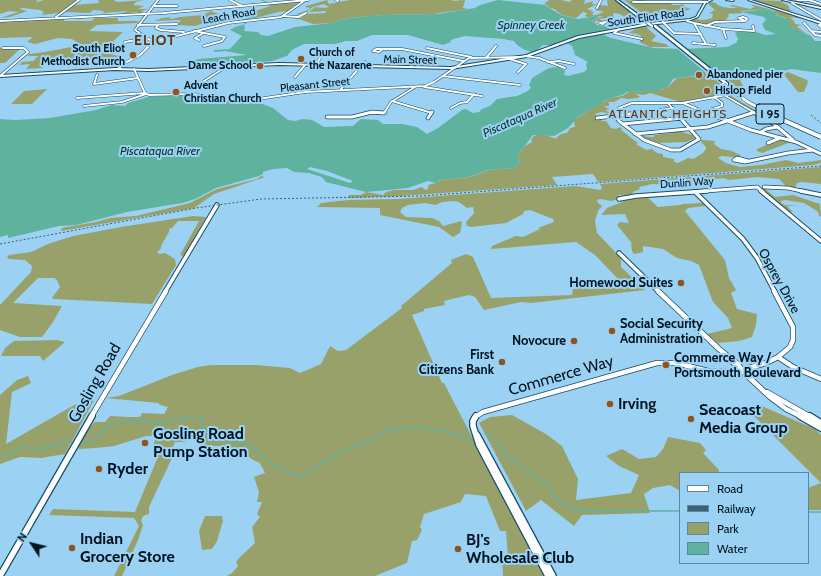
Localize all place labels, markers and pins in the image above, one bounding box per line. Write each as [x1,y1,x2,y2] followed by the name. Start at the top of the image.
[41,42,125,68] place label: South Eliot Methodist Church
[309,46,372,72] place label: Church of the Nazarene
[128,50,138,60] marker: South Eliot Methodist Church
[296,54,306,64] marker: Church of the Nazarene
[188,59,252,73] place label: Dame School
[255,61,265,71] marker: Dame School
[707,68,783,82] place label: Abandoned pier
[694,70,704,80] marker: Abandoned pier
[184,79,262,105] place label: Advent Christian Church
[715,84,771,98] place label: Hislop Field
[702,86,712,96] marker: Hislop Field
[171,87,181,97] marker: Advent Christian Church
[569,275,673,291] place label: Homewood Suites
[676,278,686,288] marker: Homewood Suites
[620,316,703,347] place label: Social Security Administration
[607,326,617,336] marker: Social Security Administration
[512,333,566,349] place label: Novocure
[569,336,579,346] marker: Novocure
[419,347,494,378] place label: First Citizens Bank
[674,350,801,381] place label: Commerce Way / Portsmouth Boulevard
[497,357,507,367] marker: First Citizens Bank
[661,360,671,370] marker: Commerce Way / Portsmouth Boulevard
[618,394,656,414] place label: Irving
[605,399,615,409] marker: Irving
[699,400,788,438] place label: Seacoast Media Group
[686,414,696,424] marker: Seacoast Media Group
[153,424,248,462] place label: Gosling Road Pump Station
[140,438,150,448] marker: Gosling Road Pump Station
[107,459,148,479] place label: Ryder
[94,464,104,474] marker: Ryder
[80,529,175,567] place label: Indian Grocery Store
[466,530,574,568] place label: BJ's Wholesale Club
[67,543,77,553] marker: Indian Grocery Store
[453,544,463,554] marker: BJ's Wholesale Club

